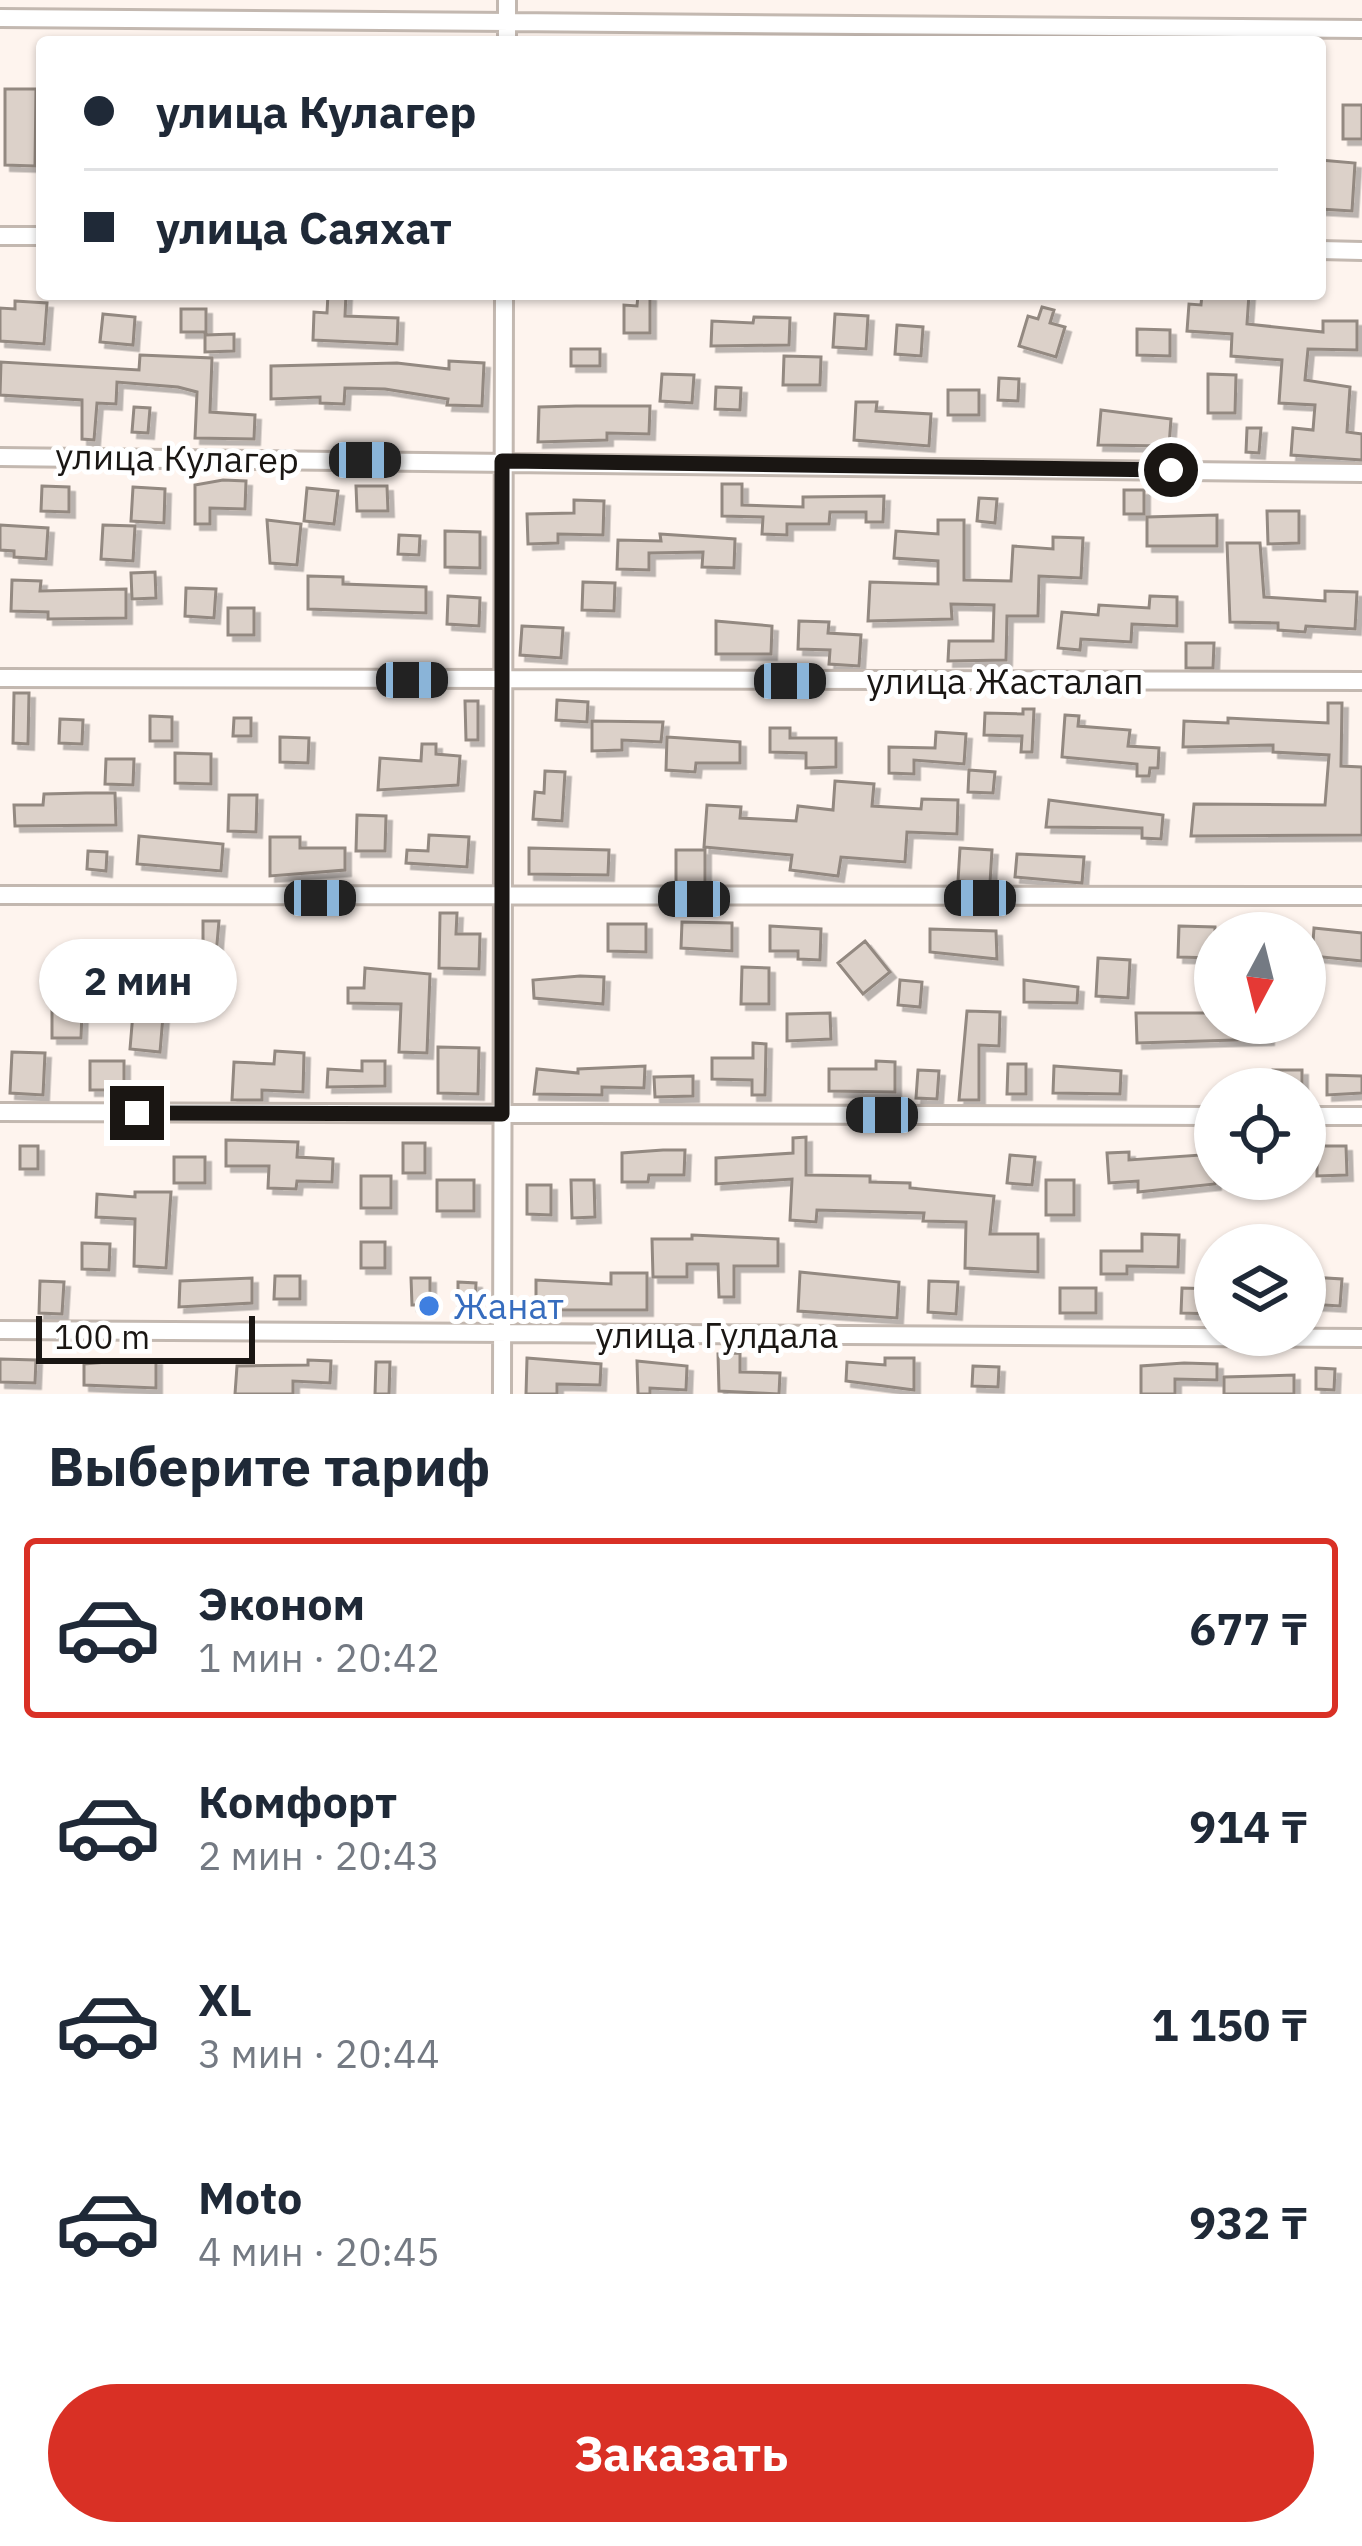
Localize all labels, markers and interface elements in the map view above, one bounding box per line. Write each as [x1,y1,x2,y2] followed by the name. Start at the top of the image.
[156,82,477,140] text: улица Кулагер
[156,198,452,256] text: улица Саяхат
[55,432,299,483] street label: улица Кулагер
[329,442,401,478] car
[1144,443,1198,497] route start
[866,657,1144,704] street label: улица Жасталап
[376,662,448,698] car
[754,663,826,699] car
[284,880,356,916] car
[944,880,1016,916] car
[658,881,730,917] car
[1194,912,1326,1044] north arrow
[1194,912,1326,1356] map controls
[38,939,236,1023] callout: 2 мин
[84,955,192,1006] text: 2 мин
[1194,1068,1326,1200] button: locate
[110,1086,164,1140] route end
[846,1097,918,1133] car
[1194,1224,1326,1356] button: layers
[453,1282,564,1329] place label: Жанат
[416,1293,442,1319] marker: Жанат
[36,1310,255,1363] scale bar
[595,1311,839,1358] street label: улица Гулдала
[54,1315,150,1358] text: 100 m
[48,1431,490,1501] text: Выберите тариф
[54,1574,162,1682] icon: car
[198,1574,365,1632] text: Эконом
[1189,1599,1308,1657] text: 677 ₸
[198,1632,440,1683] text: 1 мин · 20:42
[54,1772,162,1880] icon: car
[198,1772,397,1830] text: Комфорт
[1189,1797,1308,1855] text: 914 ₸
[198,1830,440,1881] text: 2 мин · 20:43
[54,1970,162,2078] icon: car
[198,1970,252,2028] text: XL
[1152,1995,1308,2053] text: 1 150 ₸
[198,2028,440,2079] text: 3 мин · 20:44
[54,2168,162,2276] icon: car
[198,2168,302,2226] text: Moto
[1189,2193,1308,2251] text: 932 ₸
[198,2226,440,2277] text: 4 мин · 20:45
[48,2384,1314,2522] button: Заказать

